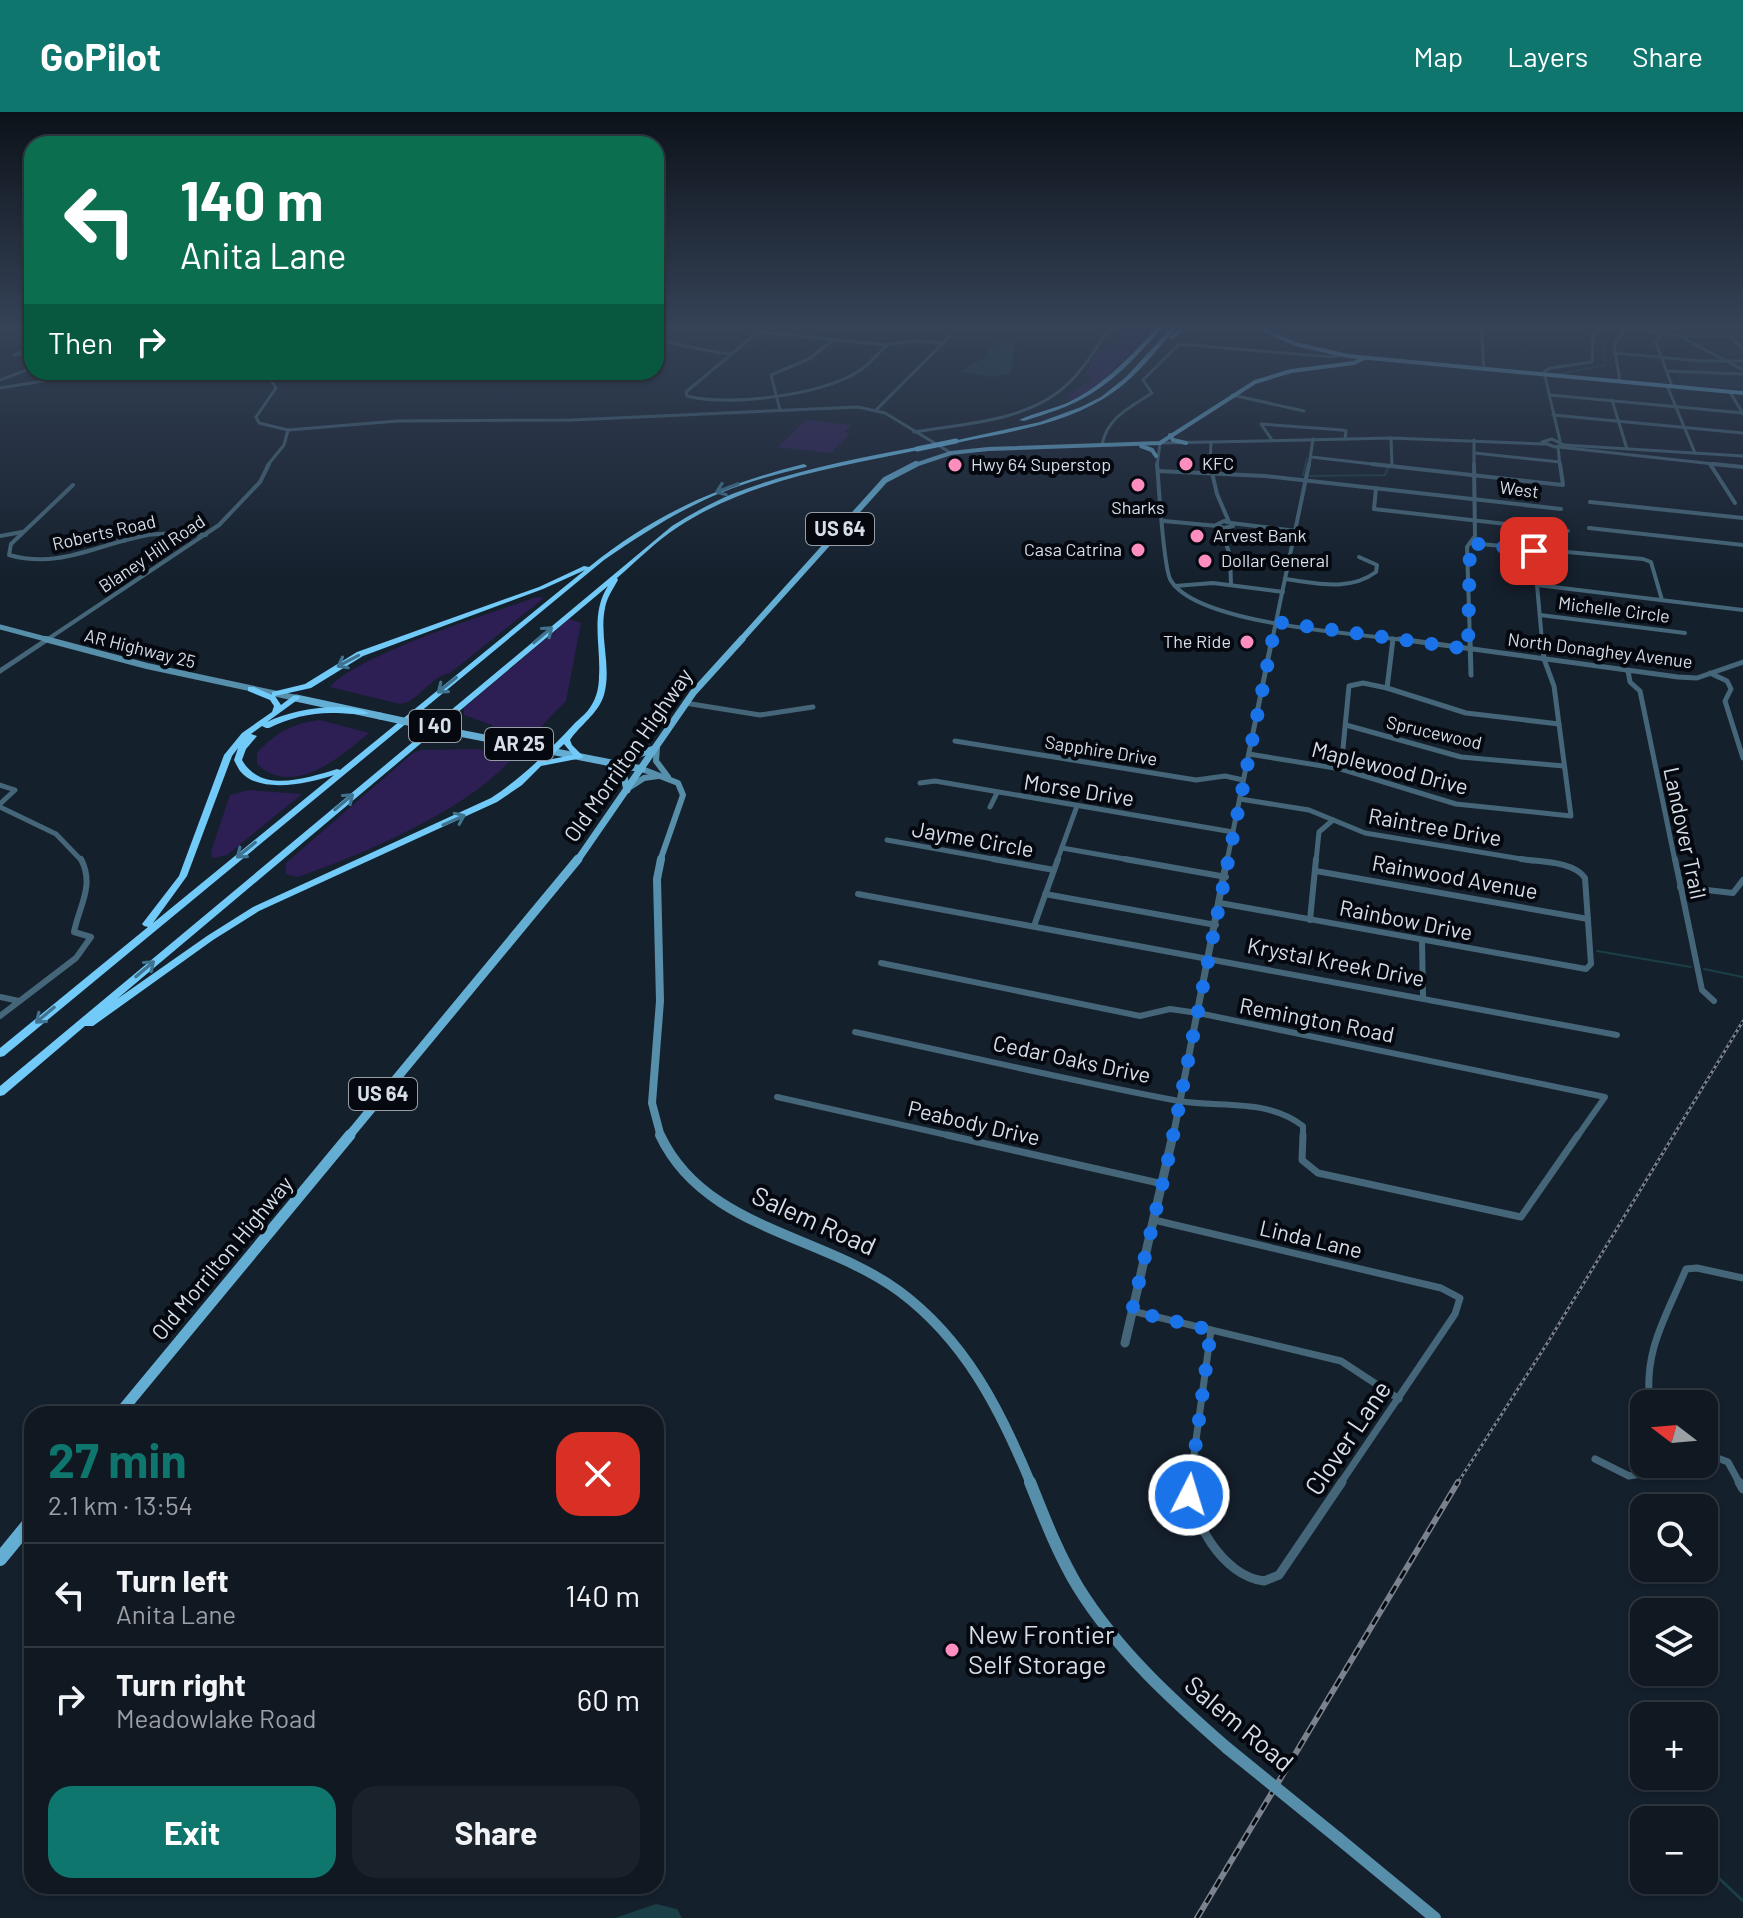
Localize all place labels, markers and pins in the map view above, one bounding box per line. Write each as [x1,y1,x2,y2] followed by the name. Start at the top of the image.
[1202,452,1234,474] place label: KFC
[971,453,1111,475] place label: Hwy 64 Superstop
[1177,455,1195,473] marker: KFC
[946,456,964,474] marker: Hwy 64 Superstop
[1129,476,1147,494] marker: Sharks
[1111,496,1165,518] place label: Sharks
[1500,517,1568,585] pin
[1213,524,1307,546] place label: Arvest Bank
[1188,527,1206,545] marker: Arvest Bank
[1024,538,1122,560] place label: Casa Catrina
[1129,541,1147,559] marker: Casa Catrina
[1221,549,1329,571] place label: Dollar General
[1196,552,1214,570] marker: Dollar General
[1163,630,1231,652] place label: The Ride
[1238,633,1256,651] marker: The Ride
[968,1618,1115,1679] place label: New Frontier Self Storage
[943,1641,961,1659] marker: New Frontier Self Storage

